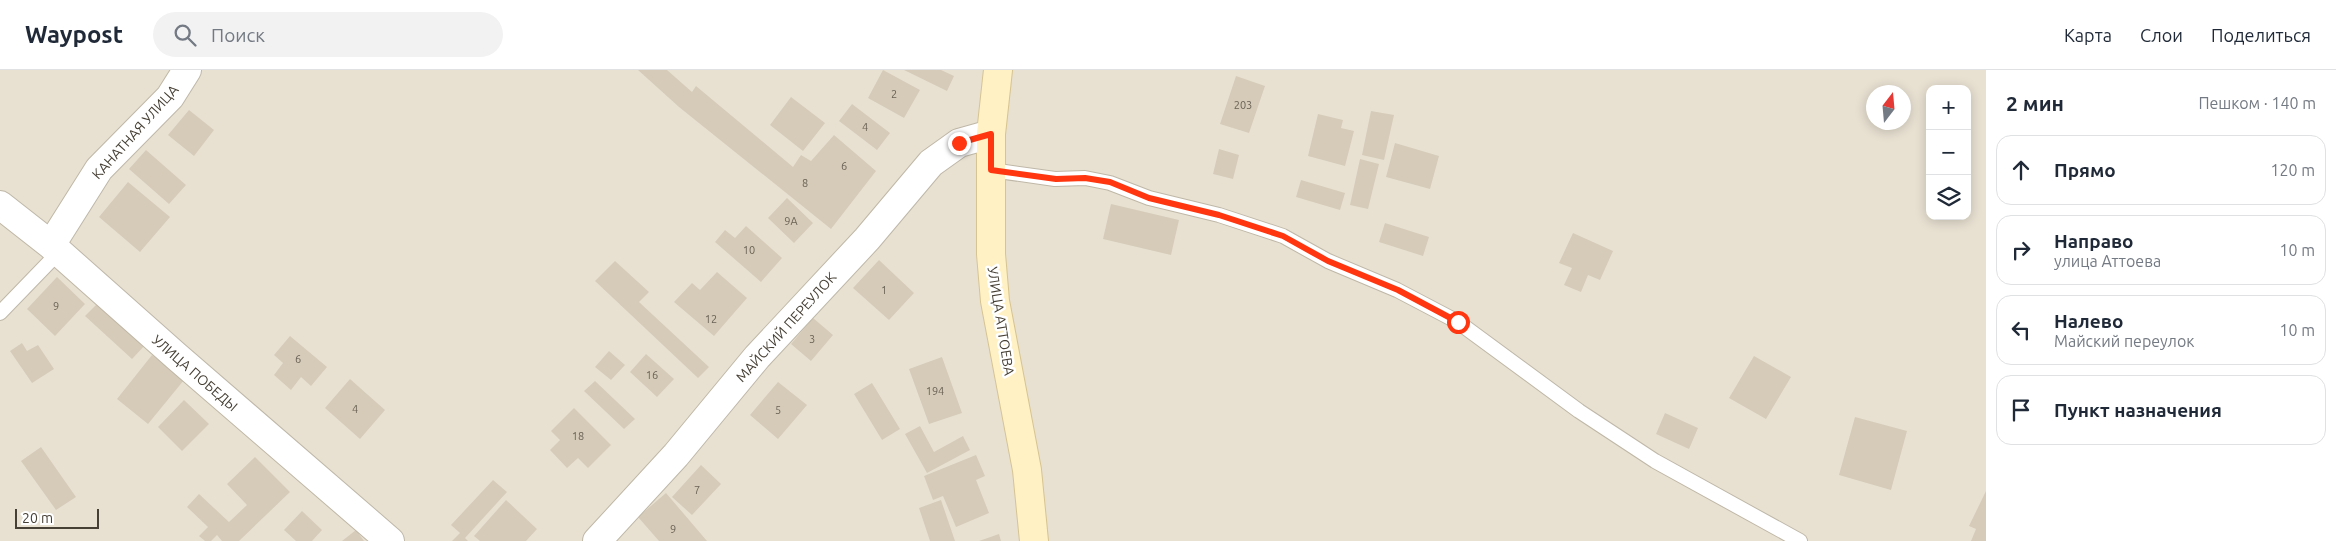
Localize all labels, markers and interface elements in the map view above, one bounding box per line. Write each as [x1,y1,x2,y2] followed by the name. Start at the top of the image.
[153,12,503,57] search box
[25,21,123,48] text: Waypost
[171,21,199,49] icon: search
[211,24,265,46] text: Поиск
[2064,25,2112,45] text: Карта
[2140,25,2183,45] text: Слои
[2211,25,2311,45] text: Поделиться
[89,82,181,182] street label: КАНАТНАЯ УЛИЦА
[1866,85,1911,130] north arrow
[1926,85,1971,220] map controls
[1926,85,1971,130] button: +
[891,88,897,100] house number: 2
[2006,91,2064,115] text: 2 мин
[2198,94,2316,112] text: Пешком · 140 m
[1234,99,1252,111] house number: 203
[862,121,868,133] house number: 4
[1926,130,1971,175] button: −
[948,132,971,155] route end
[2007,156,2035,184] icon: ahead
[2054,159,2116,181] text: Прямо
[841,160,847,172] house number: 6
[2270,161,2315,179] text: 120 m
[1926,175,1971,220] button: layers
[802,177,808,189] house number: 8
[784,215,799,227] house number: 9А
[2054,230,2134,252] text: Направо
[2007,236,2035,264] icon: right
[2279,241,2315,259] text: 10 m
[743,244,755,256] house number: 10
[2054,252,2161,270] text: улица Аттоева
[984,265,1018,377] street label: УЛИЦА АТТОЕВА
[732,268,840,385] street label: МАЙСКИЙ ПЕРЕУЛОК
[881,284,887,296] house number: 1
[53,300,59,312] house number: 9
[2054,310,2123,332] text: Налево
[1447,311,1470,334] route start
[705,313,717,325] house number: 12
[2007,316,2035,344] icon: left
[2279,321,2315,339] text: 10 m
[149,332,241,414] street label: УЛИЦА ПОБЕДЫ
[2054,332,2195,350] text: Майский переулок
[809,333,815,345] house number: 3
[295,353,301,365] house number: 6
[646,369,658,381] house number: 16
[926,385,944,397] house number: 194
[2007,396,2035,424] icon: arrive
[2054,399,2222,421] text: Пункт назначения
[352,403,358,415] house number: 4
[775,404,781,416] house number: 5
[572,430,584,442] house number: 18
[694,484,700,496] house number: 7
[15,506,99,529] scale bar
[22,510,53,526] text: 20 m
[670,523,676,535] house number: 9

